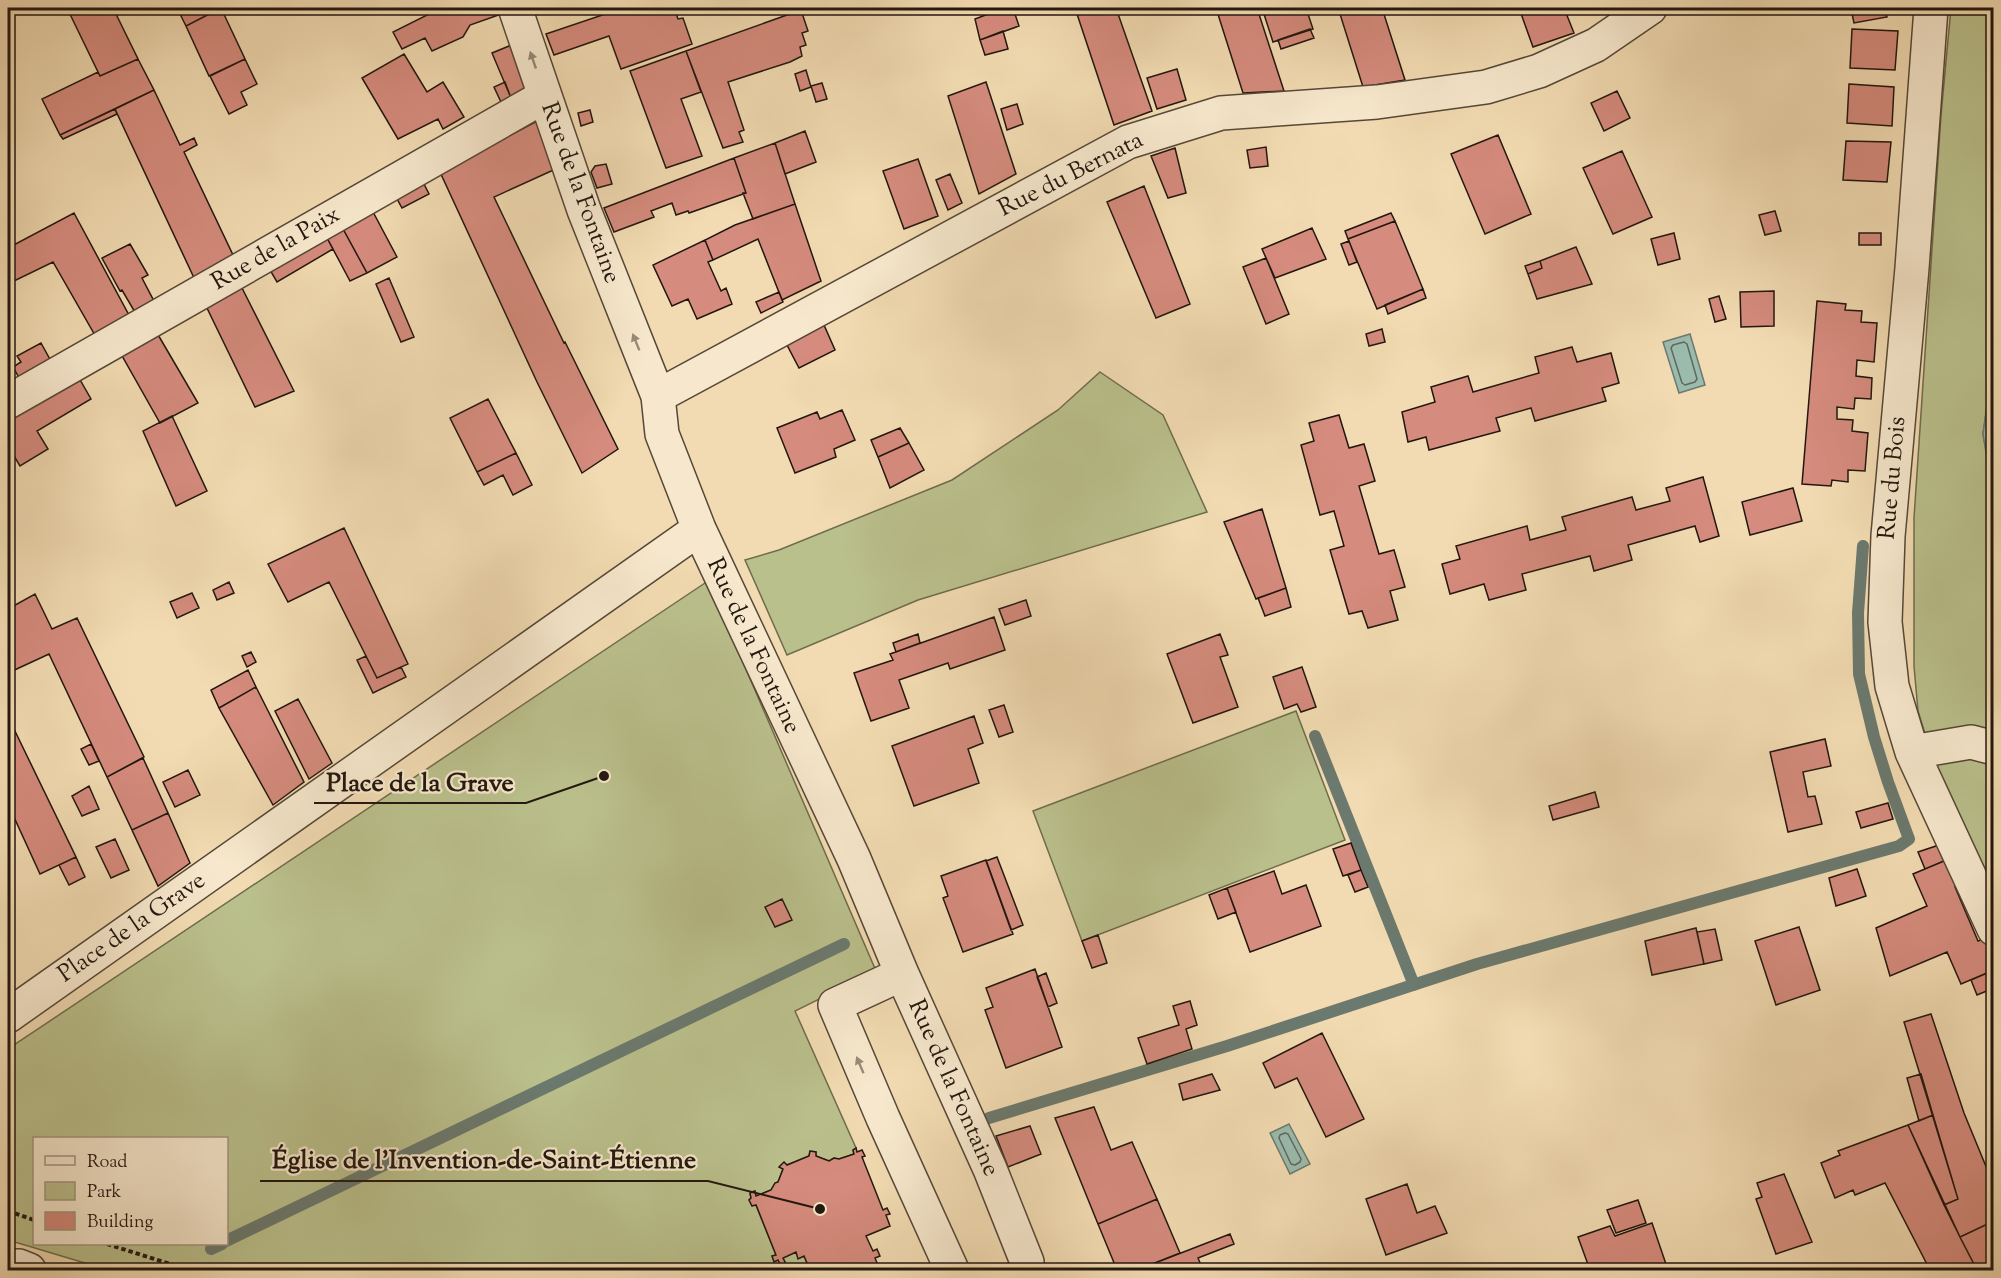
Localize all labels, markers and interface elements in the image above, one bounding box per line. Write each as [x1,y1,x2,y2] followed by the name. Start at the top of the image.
[527,51,537,69] one-way arrow
[531,98,629,288] street label: Rue de la Fontaine
[993,124,1149,226] street label: Rue du Bernata
[205,198,347,300] street label: Rue de la Paix
[631,333,640,351] one-way arrow
[1871,415,1915,541] street label: Rue du Bois
[697,553,809,739] street label: Rue de la Fontaine
[314,759,526,803] callout: Place de la Grave
[326,766,514,803] text: Place de la Grave
[51,864,213,992] street label: Place de la Grave
[899,994,1007,1182] street label: Rue de la Fontaine
[855,1055,865,1073] one-way arrow
[33,1137,228,1245] legend
[260,1137,708,1181] callout: Église de l'Invention-de-Saint-Étienne
[272,1143,696,1180] text: Église de l'Invention-de-Saint-Étienne
[87,1150,127,1176] text: Road
[87,1180,122,1206] text: Park
[87,1210,153,1236] text: Building

